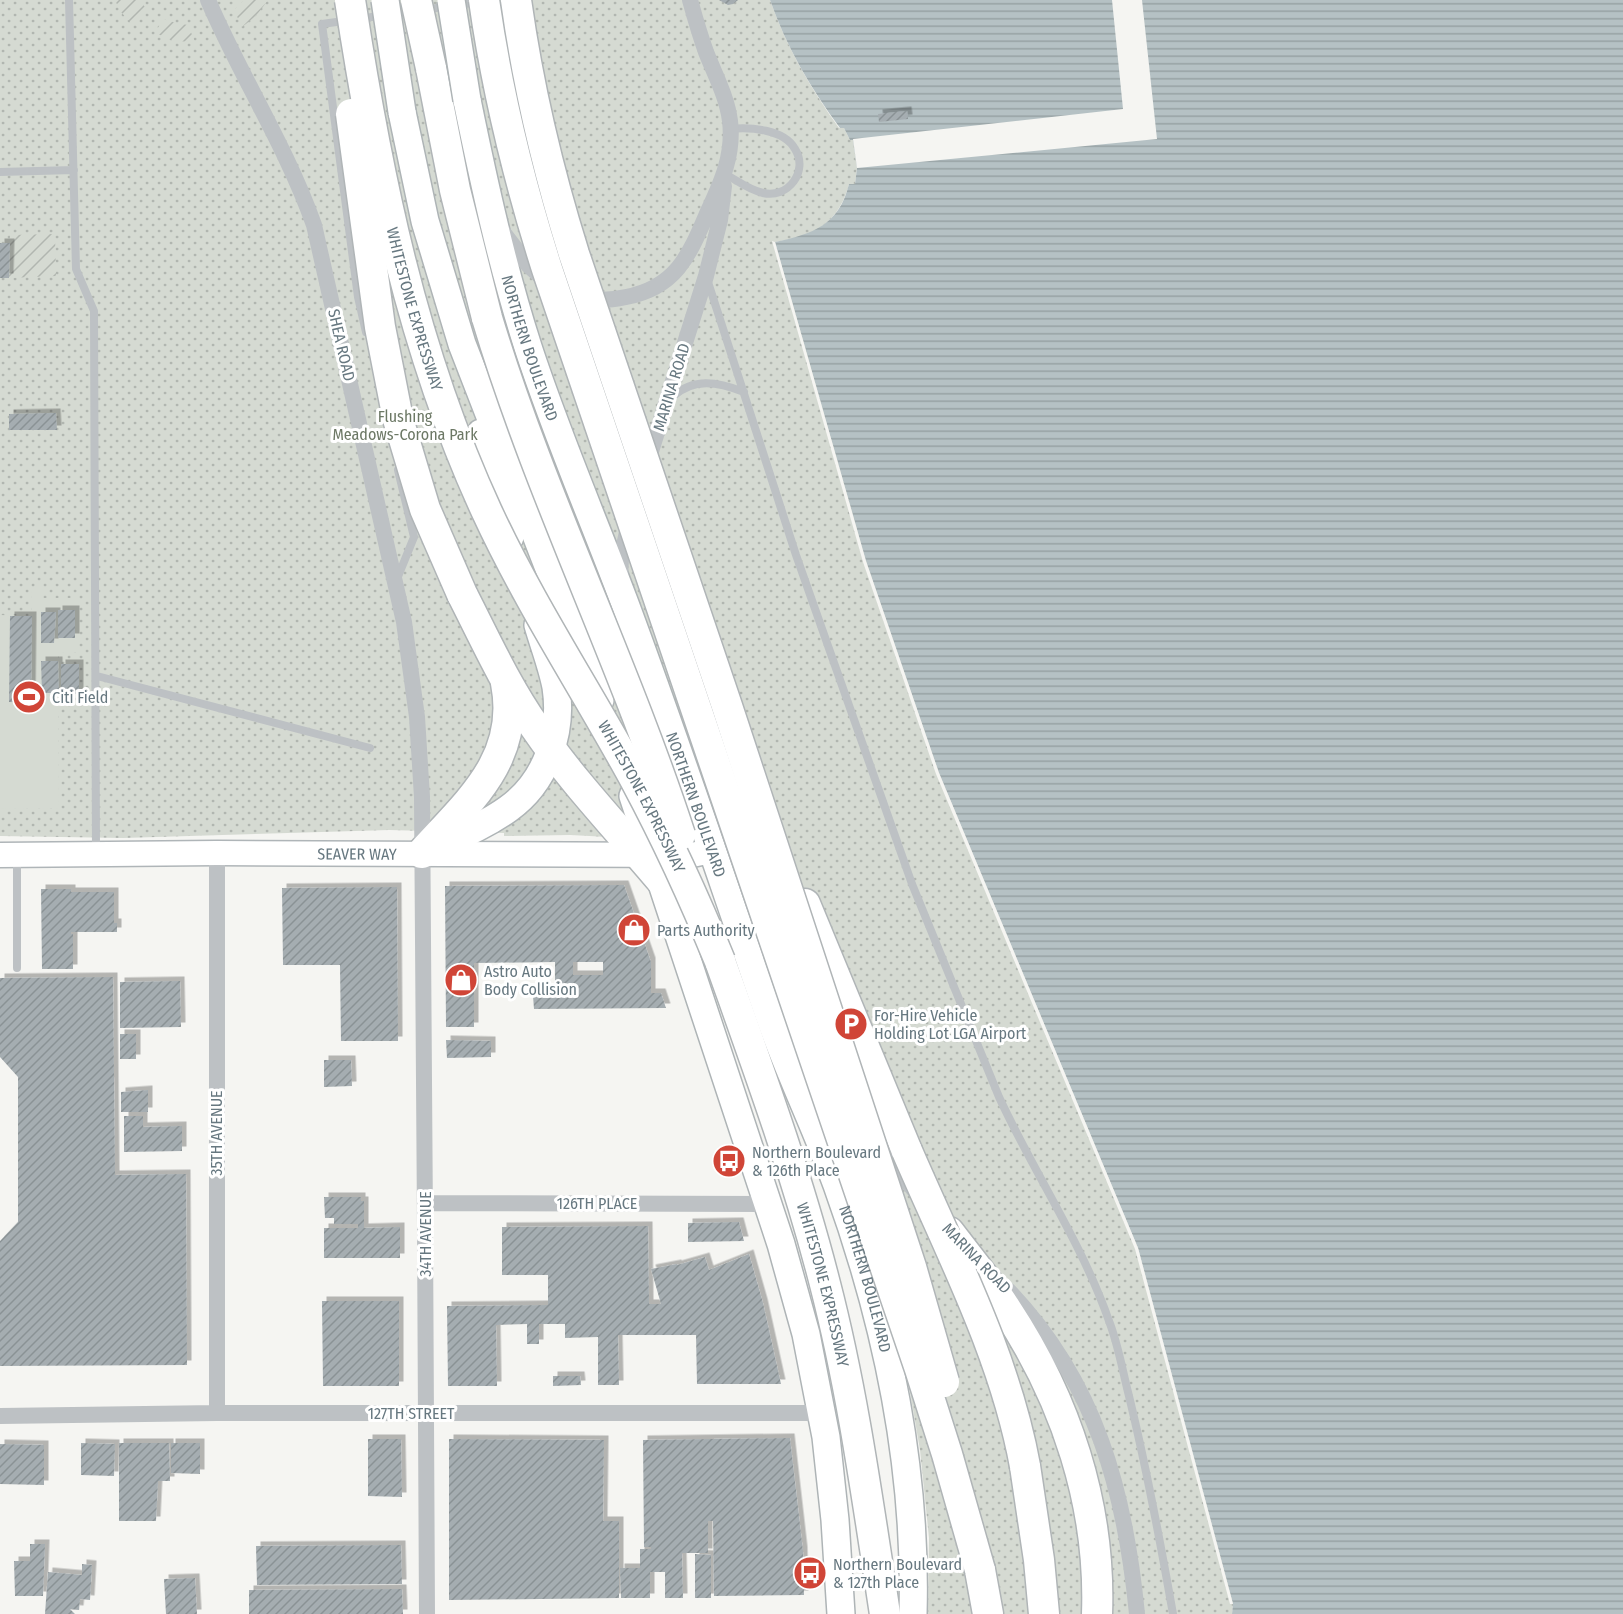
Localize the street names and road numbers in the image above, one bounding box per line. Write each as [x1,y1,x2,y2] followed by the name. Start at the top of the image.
[383,225,447,393] street label: WHITESTONE EXPRESSWAY
[497,273,562,424] street label: NORTHERN BOULEVARD
[324,307,359,383] street label: SHEA ROAD
[649,341,694,433] street label: MARINA ROAD
[594,717,689,876] street label: WHITESTONE EXPRESSWAY
[662,729,730,880] street label: NORTHERN BOULEVARD
[317,844,397,864] street label: SEAVER WAY
[207,1090,226,1176] street label: 35TH AVENUE
[416,1191,435,1277] street label: 34TH AVENUE
[557,1194,637,1213] street label: 126TH PLACE
[793,1200,853,1369] street label: WHITESTONE EXPRESSWAY
[835,1203,895,1354] street label: NORTHERN BOULEVARD
[938,1219,1015,1298] street label: MARINA ROAD
[368,1404,455,1423] street label: 127TH STREET

